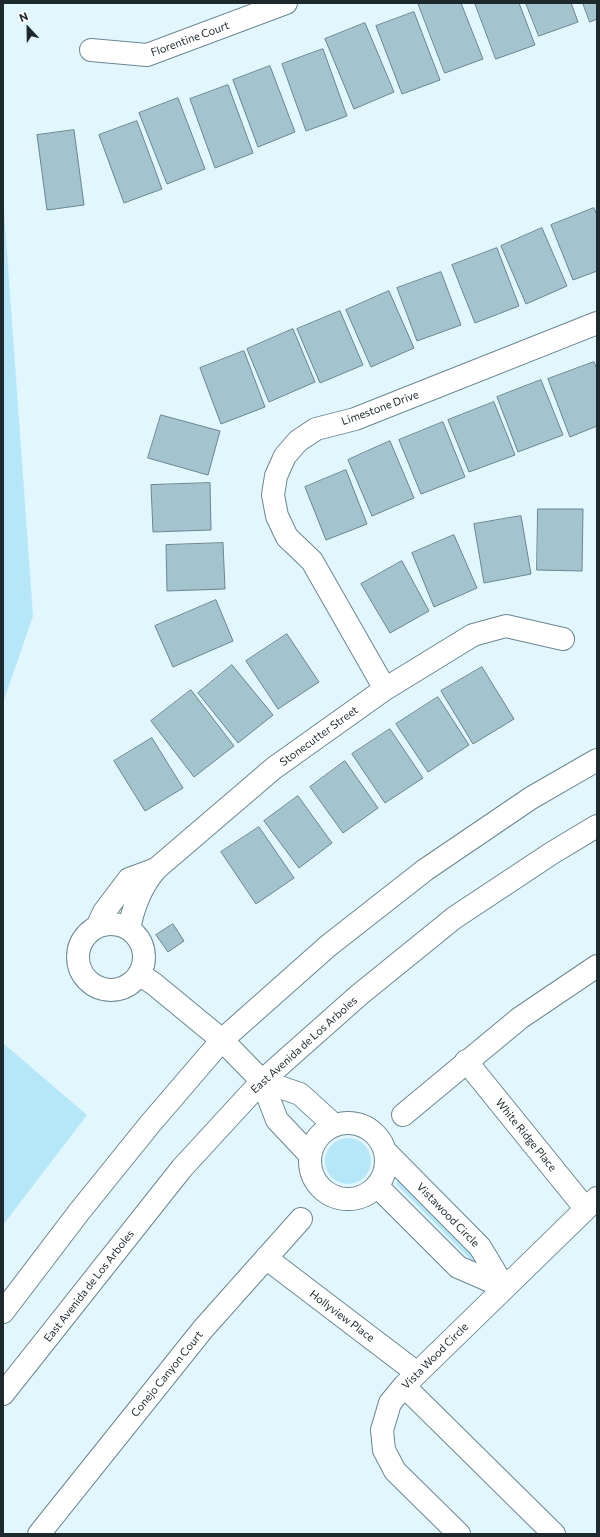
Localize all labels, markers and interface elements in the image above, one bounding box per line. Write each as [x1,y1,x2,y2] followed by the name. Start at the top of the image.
[8,8,48,48] north arrow
[17,9,30,24] text: N
[149,19,231,59] street label: Florentine Court
[340,388,420,428] street label: Limestone Drive
[277,703,361,769] street label: Stonecutter Street
[248,994,360,1096] street label: East Avenida de Los Arboles
[493,1096,559,1174] street label: White Ridge Place
[414,1180,482,1250] street label: Vistawood Circle
[41,1227,137,1345] street label: East Avenida de Los Arboles
[307,1287,377,1345] street label: Hollyview Place
[399,1320,471,1392] street label: Vista Wood Circle
[128,1328,206,1420] street label: Conejo Canyon Court

